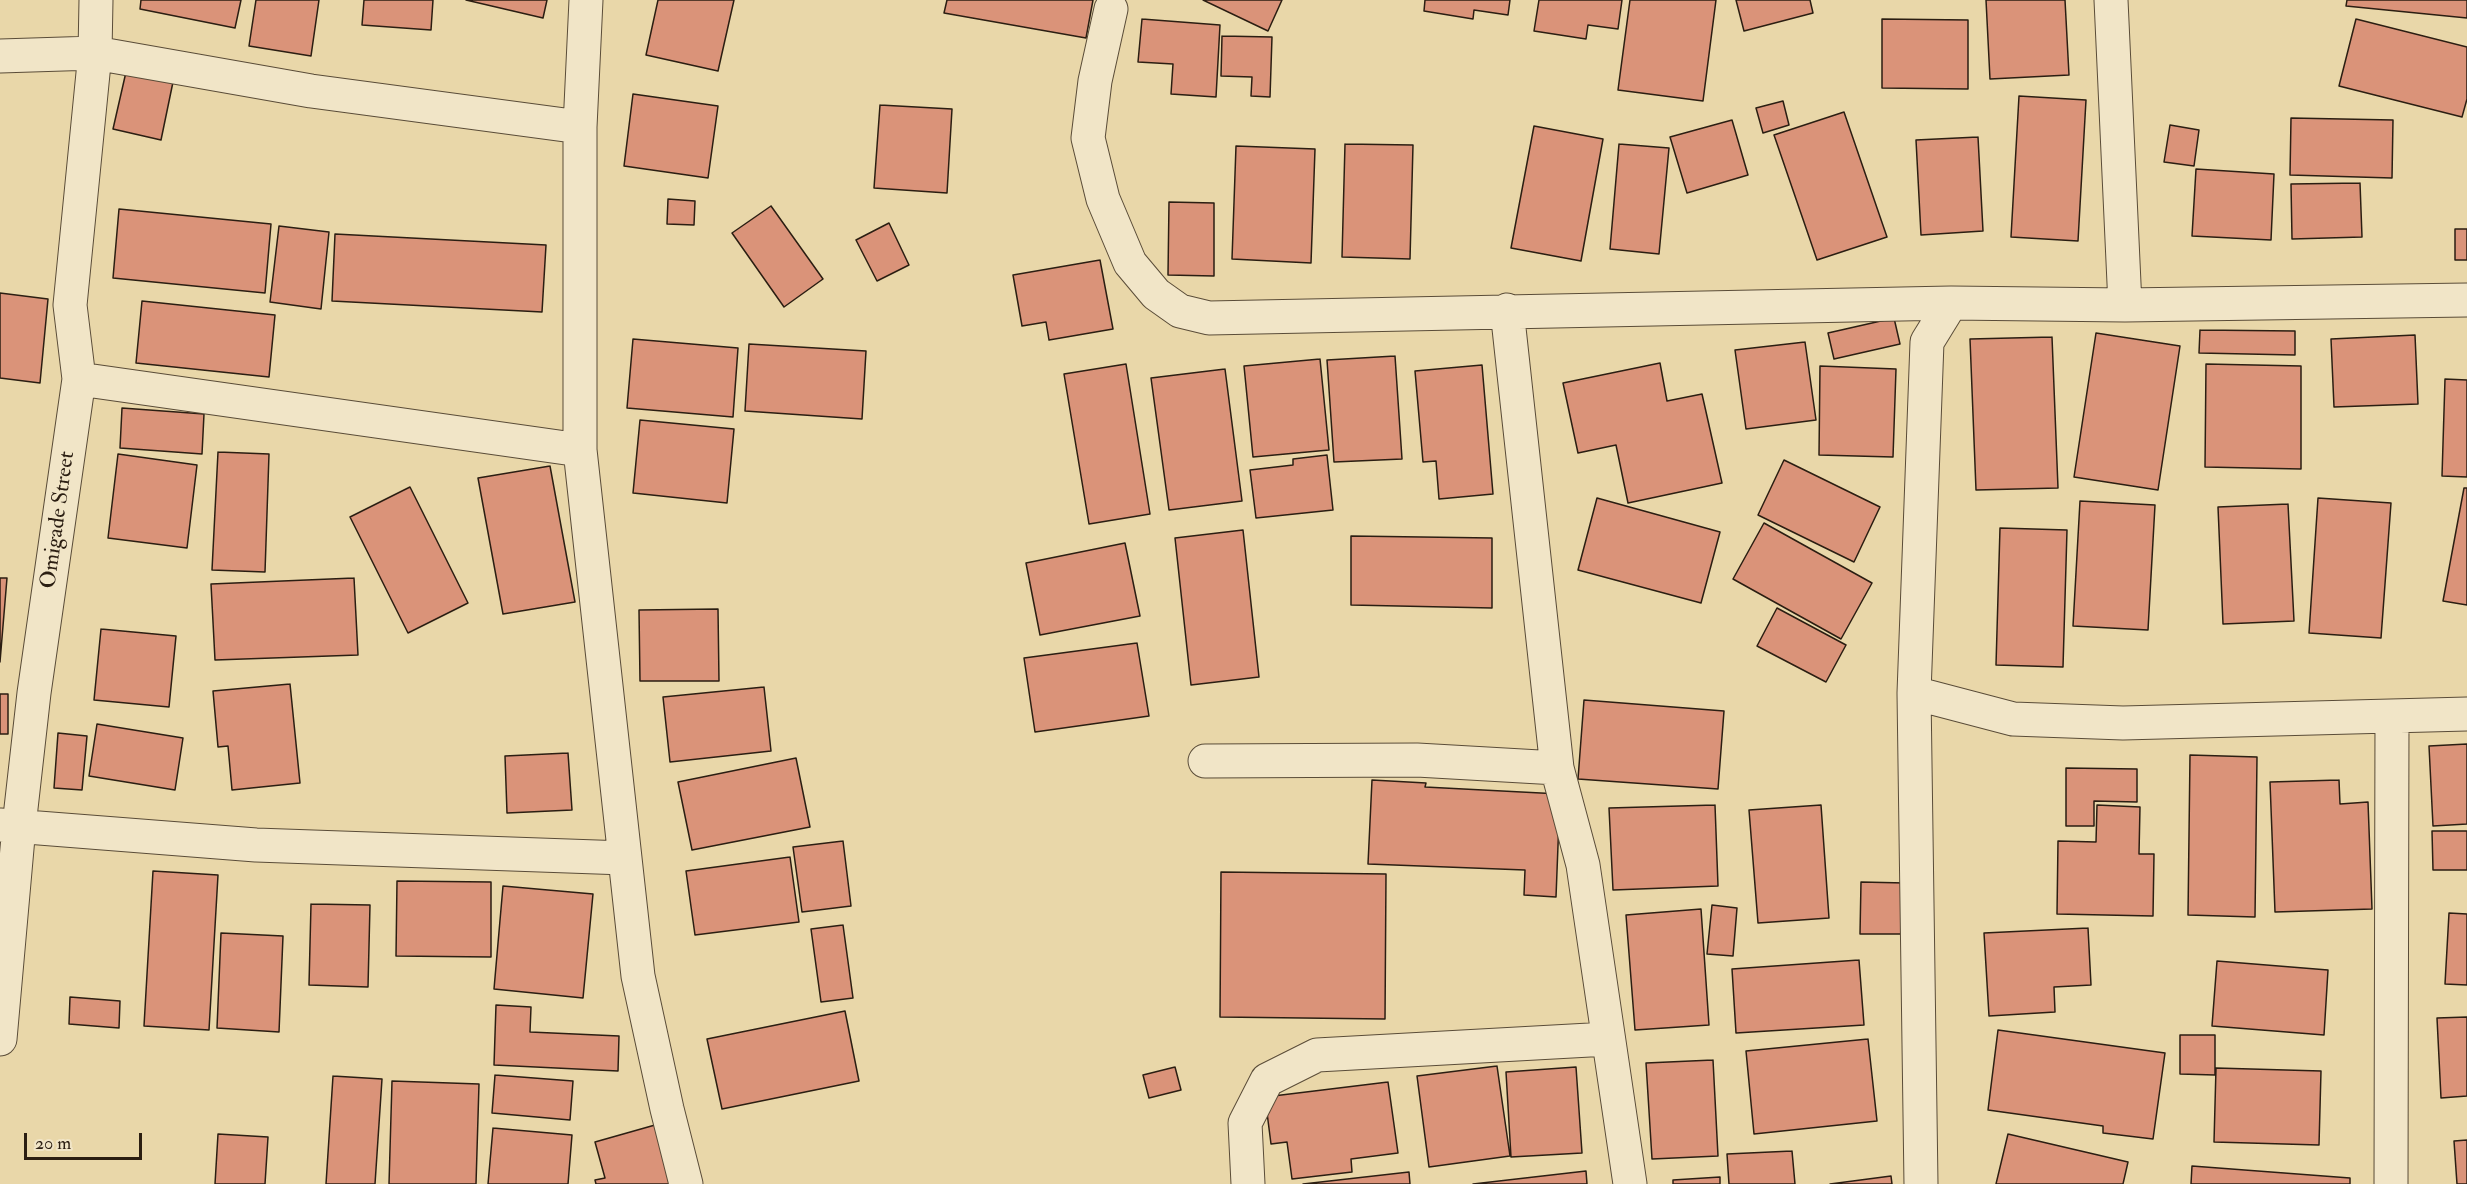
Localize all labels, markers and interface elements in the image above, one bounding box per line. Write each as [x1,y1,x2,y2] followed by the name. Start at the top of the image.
[36,450,82,590] street label: Omigade Street
[27,1121,146,1159] scale bar
[35,1132,71,1155] text: 20 m

